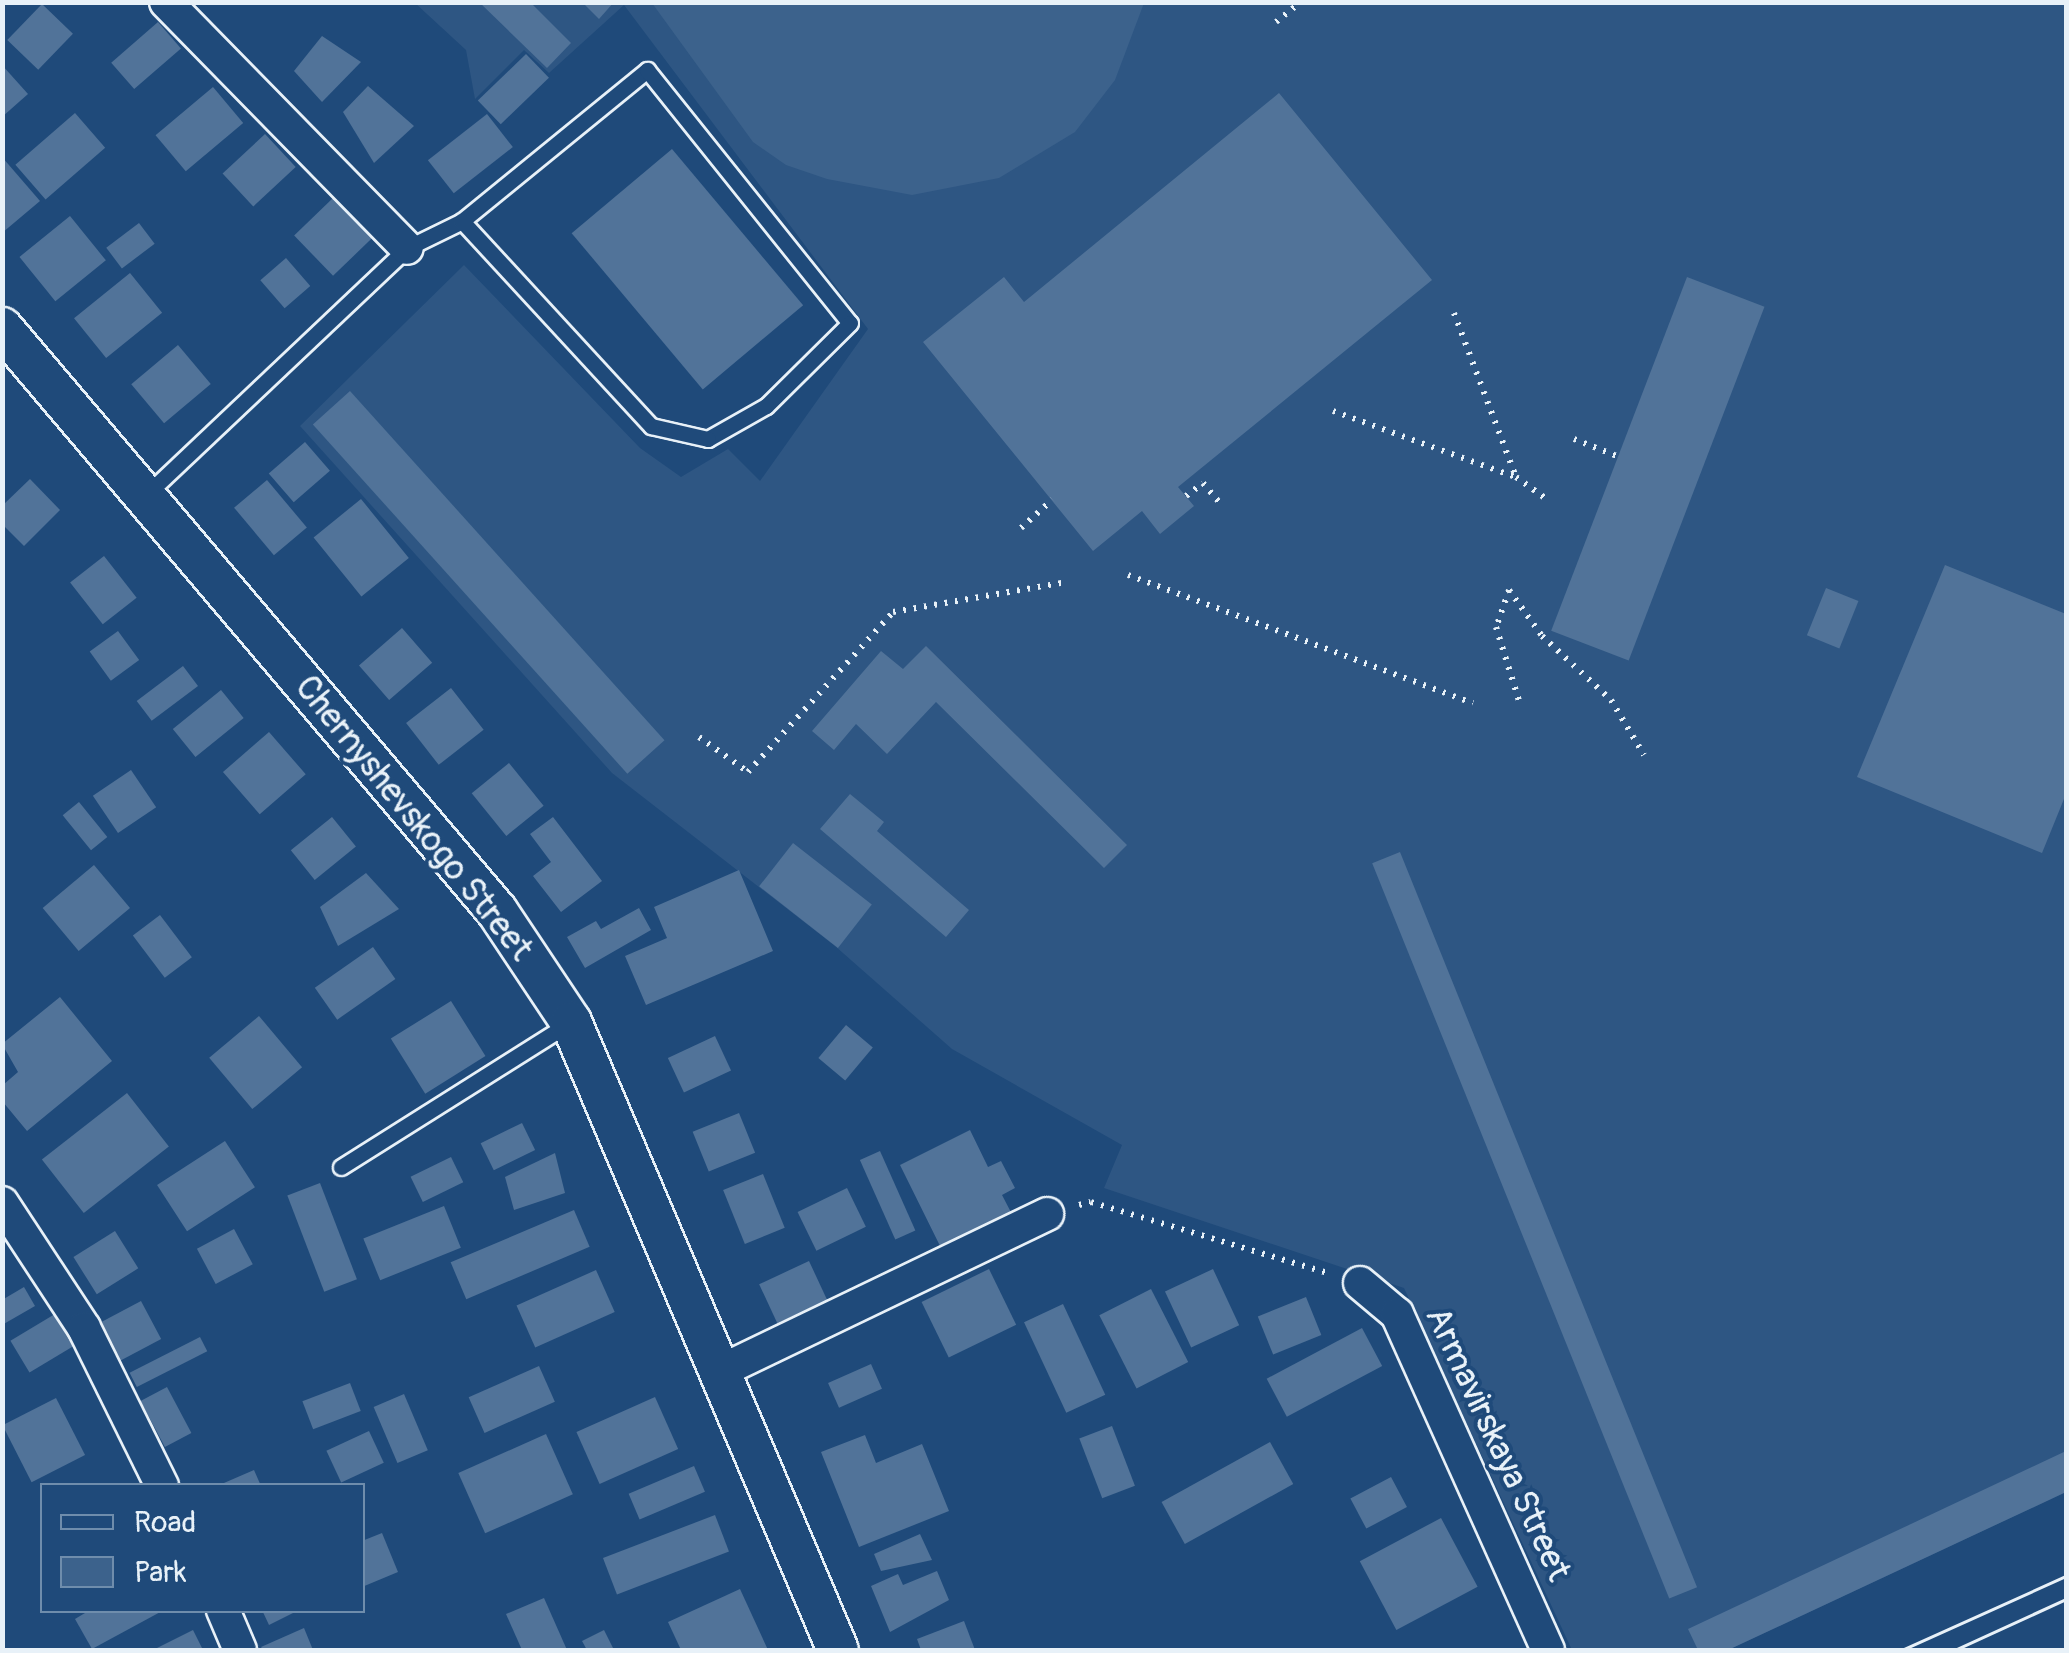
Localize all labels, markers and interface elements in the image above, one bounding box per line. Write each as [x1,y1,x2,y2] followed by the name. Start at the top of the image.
[286,667,542,969] street label: Chernyshevskogo Street
[1416,1300,1580,1588] street label: Armavirskaya Street
[40,1483,365,1613] legend
[134,1504,196,1541] text: Road
[134,1554,187,1591] text: Park

